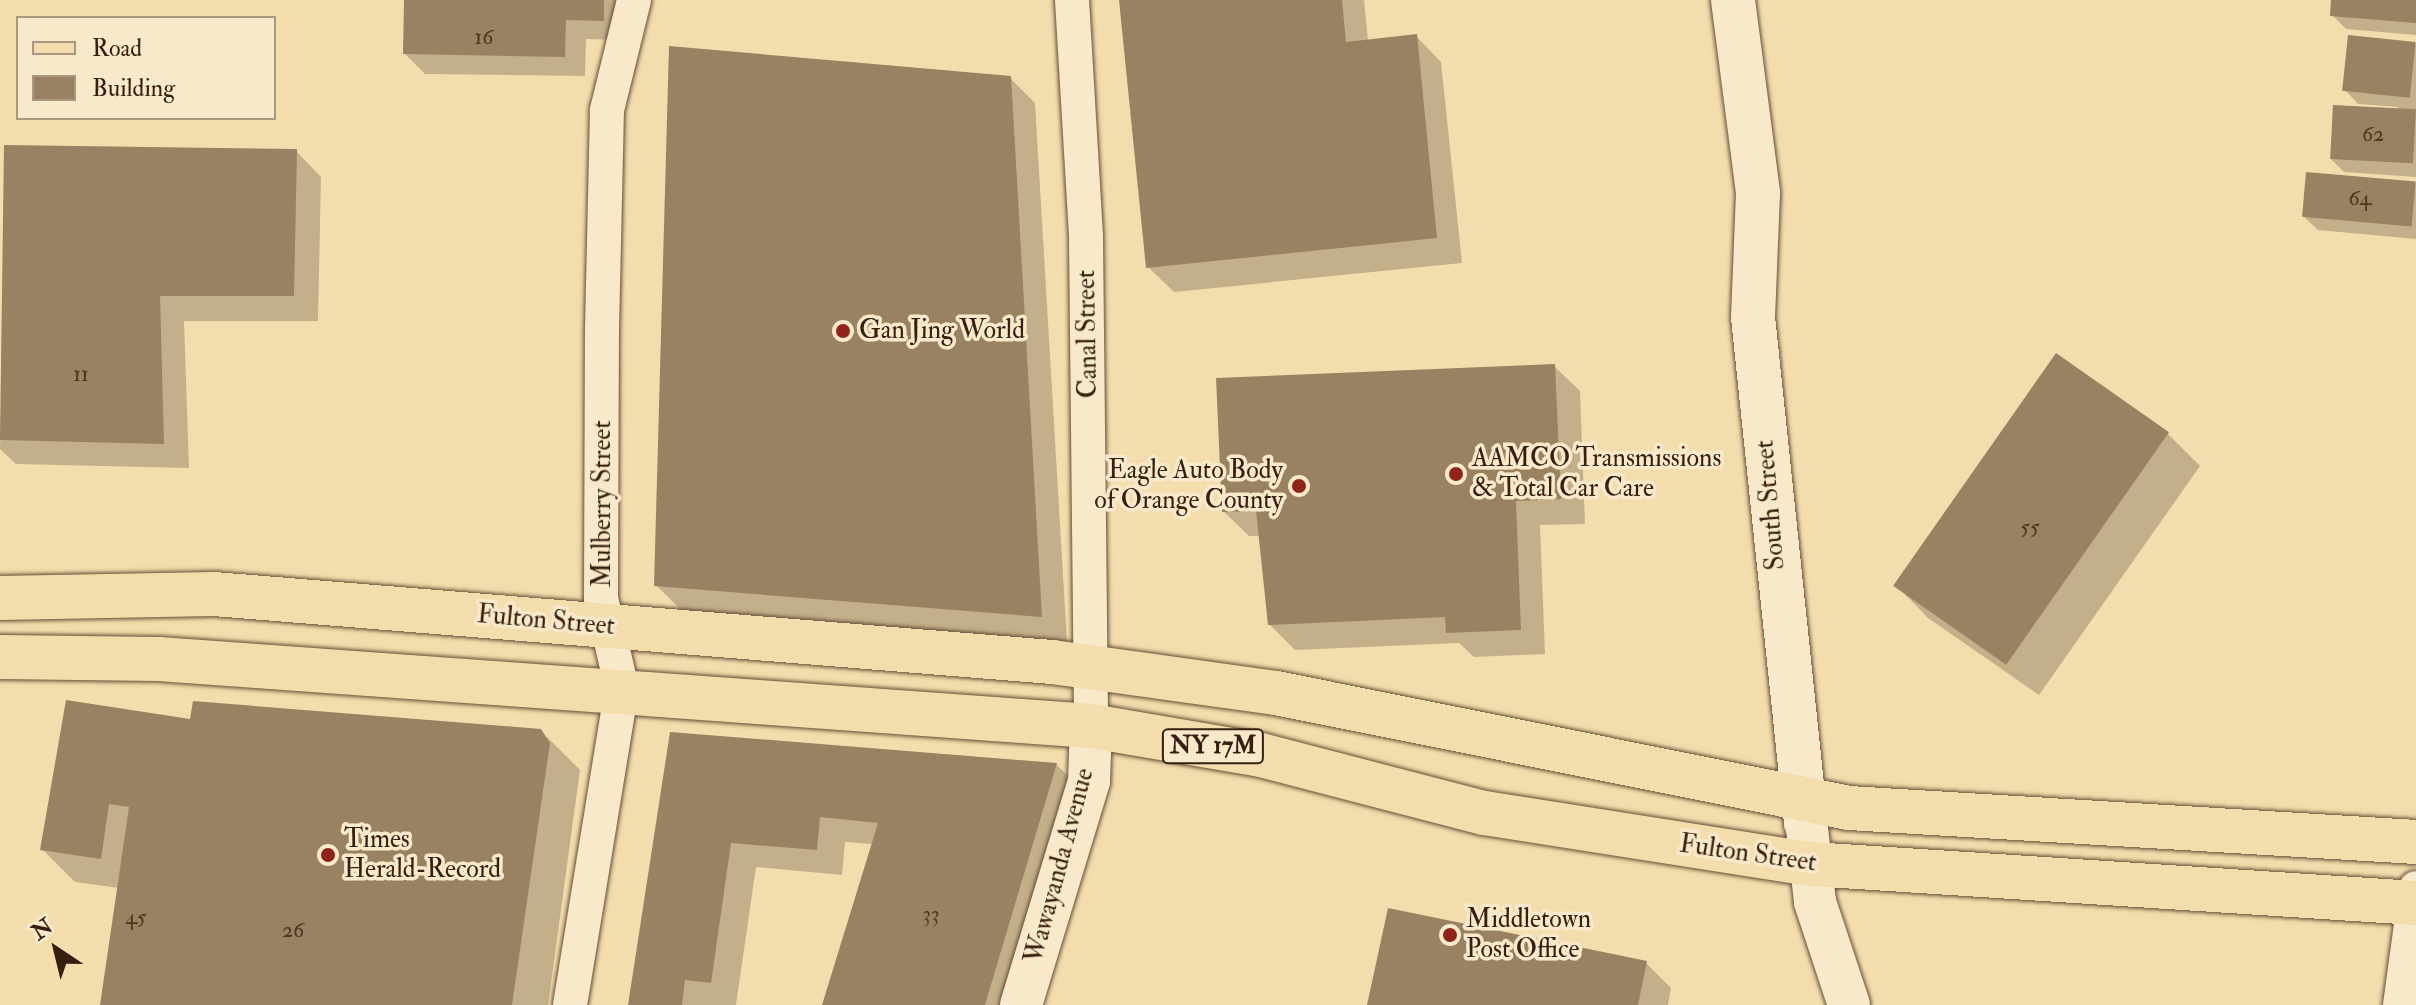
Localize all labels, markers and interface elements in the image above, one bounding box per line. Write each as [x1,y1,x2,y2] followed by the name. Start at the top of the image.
[16,16,276,120] legend
[475,25,493,51] house number: 16
[92,33,142,64] text: Road
[92,73,175,104] text: Building
[2362,122,2384,148] house number: 62
[2349,186,2371,212] house number: 64
[1071,269,1105,399] street label: Canal Street
[859,315,1025,347] place label: Gan Jing World
[834,322,852,340] marker: Gan Jing World
[73,362,89,388] house number: 11
[587,420,619,588] street label: Mulberry Street
[1750,439,1792,571] street label: South Street
[1472,443,1721,504] place label: AAMCO Transmissions & Total Car Care
[1094,455,1283,516] place label: Eagle Auto Body of Orange County
[1447,465,1465,483] marker: AAMCO Transmissions & Total Car Care
[1290,477,1308,495] marker: Eagle Auto Body of Orange County
[2020,515,2040,541] house number: 55
[476,599,616,643] street label: Fulton Street
[1161,726,1265,766] road number: NY 17M
[1019,765,1101,967] street label: Wawayanda Avenue
[344,824,501,886] place label: Times Herald-Record
[1677,829,1819,879] street label: Fulton Street
[319,846,337,864] marker: Times Herald-Record
[923,902,939,928] house number: 33
[1466,904,1591,966] place label: Middletown Post Office
[125,905,147,931] house number: 45
[16,909,96,989] north arrow
[26,912,58,946] text: N
[282,918,304,944] house number: 26
[1441,926,1459,944] marker: Middletown Post Office

